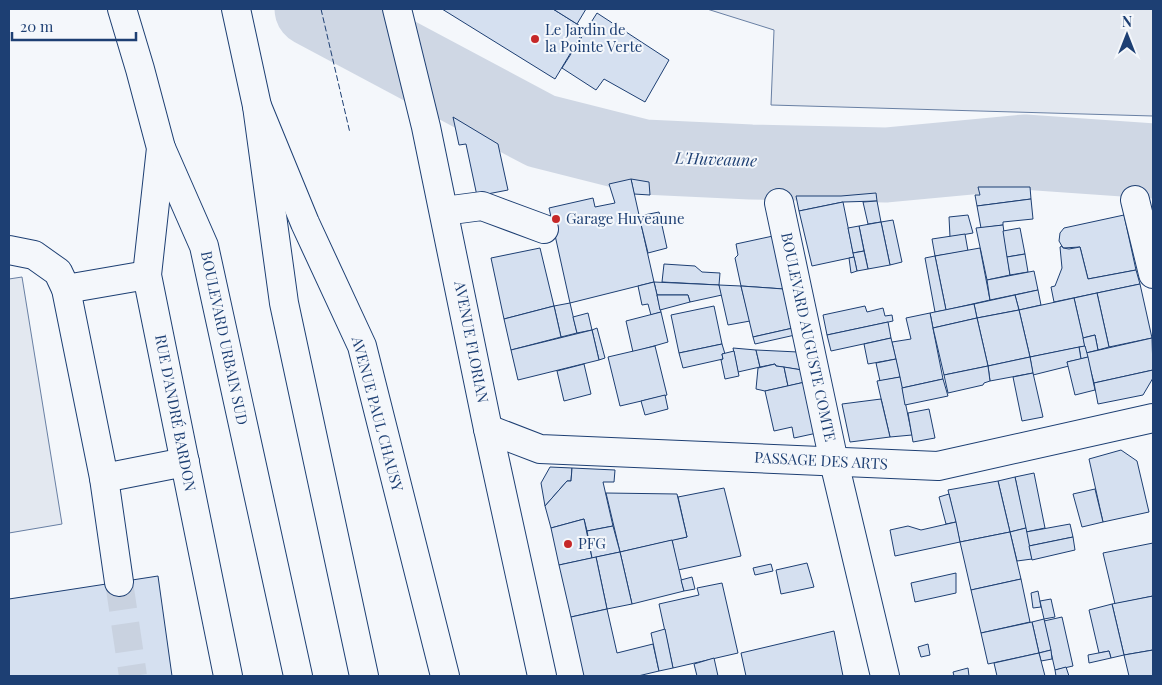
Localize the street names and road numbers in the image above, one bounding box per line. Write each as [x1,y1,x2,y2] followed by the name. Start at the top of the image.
[777,230,841,443] street label: BOULEVARD AUGUSTE COMTE
[197,249,253,427] street label: BOULEVARD URBAIN SUD
[450,278,494,405] street label: AVENUE FLORIAN
[151,333,201,493] street label: RUE D'ANDRÉ BARDON
[347,333,408,494] street label: AVENUE PAUL CHAUSY
[754,447,888,473] street label: PASSAGE DES ARTS

